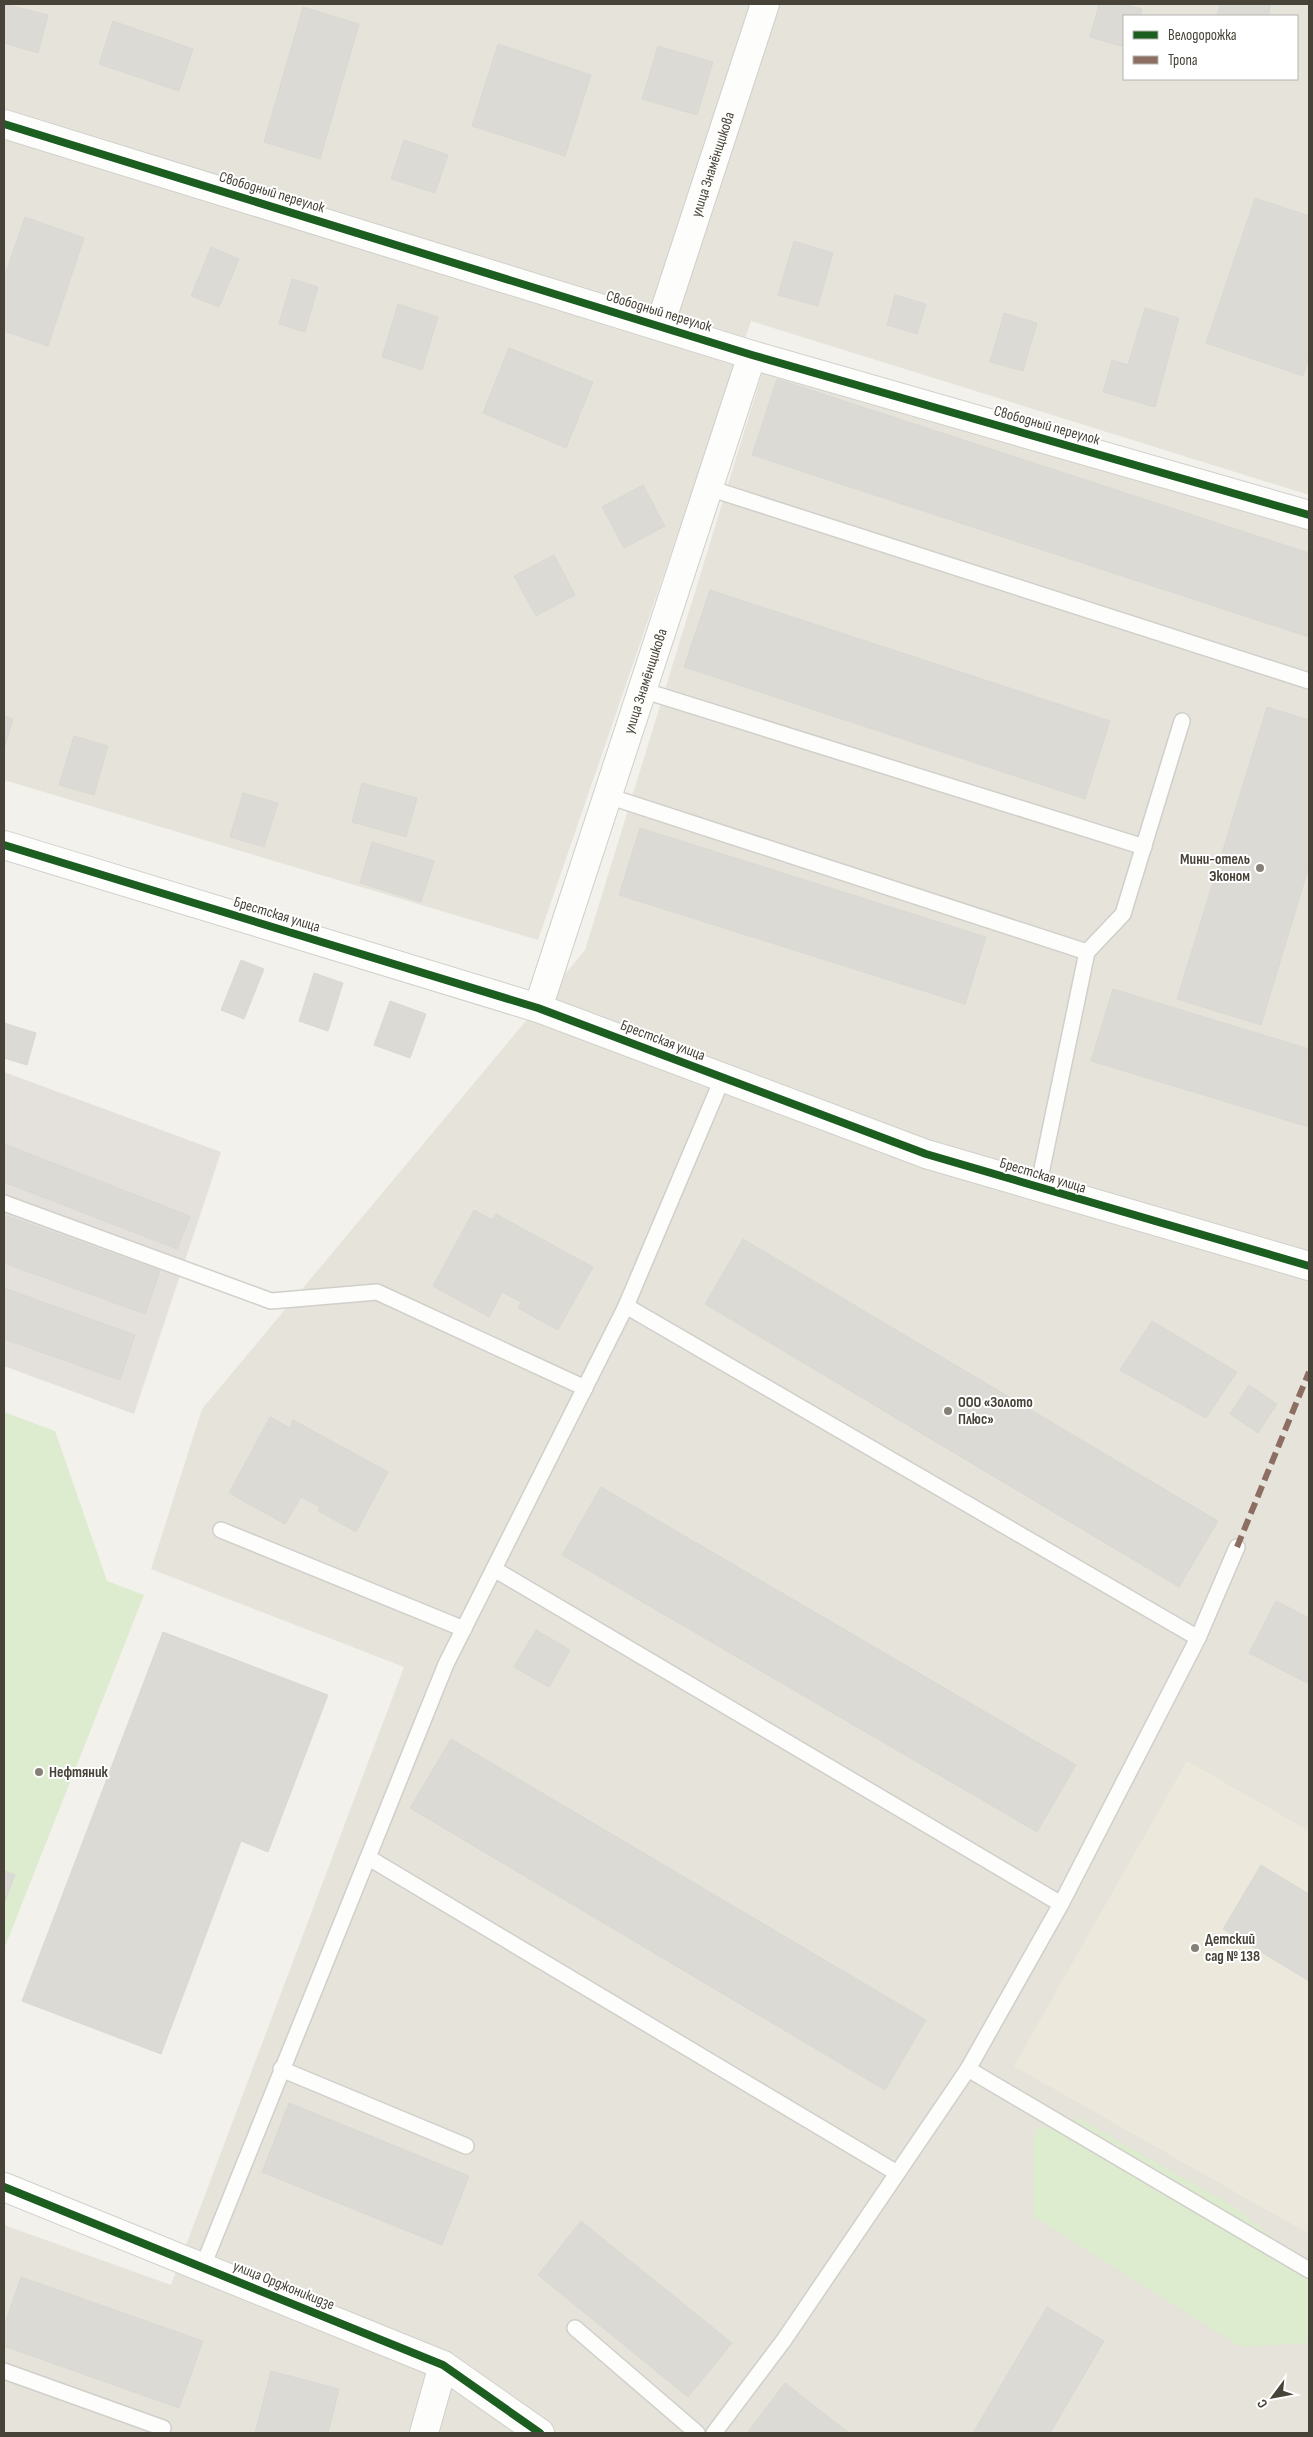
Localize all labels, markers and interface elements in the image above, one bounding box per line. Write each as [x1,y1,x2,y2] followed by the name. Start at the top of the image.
[1123,15,1298,80] legend
[1168,26,1237,45] text: Велодорожка
[1168,51,1198,70] text: Тропа
[687,109,739,220] street label: улица Знамёнщикова
[217,167,327,218] street label: Свободный переулок
[604,286,714,337] street label: Свободный переулок
[992,401,1102,450] street label: Свободный переулок
[619,626,672,736] street label: улица Знамёнщикова
[1180,850,1250,886] place label: Мини-отель Эконом
[1254,862,1266,874] marker: Мини-отель Эконом
[231,892,323,937] street label: Брестская улица
[618,1016,708,1065] street label: Брестская улица
[997,1153,1089,1198] street label: Брестская улица
[958,1393,1033,1429] place label: ООО «Золото Плюс»
[942,1405,954,1417] marker: ООО «Золото Плюс»
[49,1763,108,1782] place label: Нефтяник
[33,1766,45,1778] marker: Нефтяник
[1205,1930,1260,1966] place label: Детский сад № 138
[1189,1942,1201,1954] marker: Детский сад № 138
[230,2256,337,2314] street label: улица Орджоникидзе
[1248,2372,1298,2422] north arrow
[1253,2396,1272,2411] text: С

